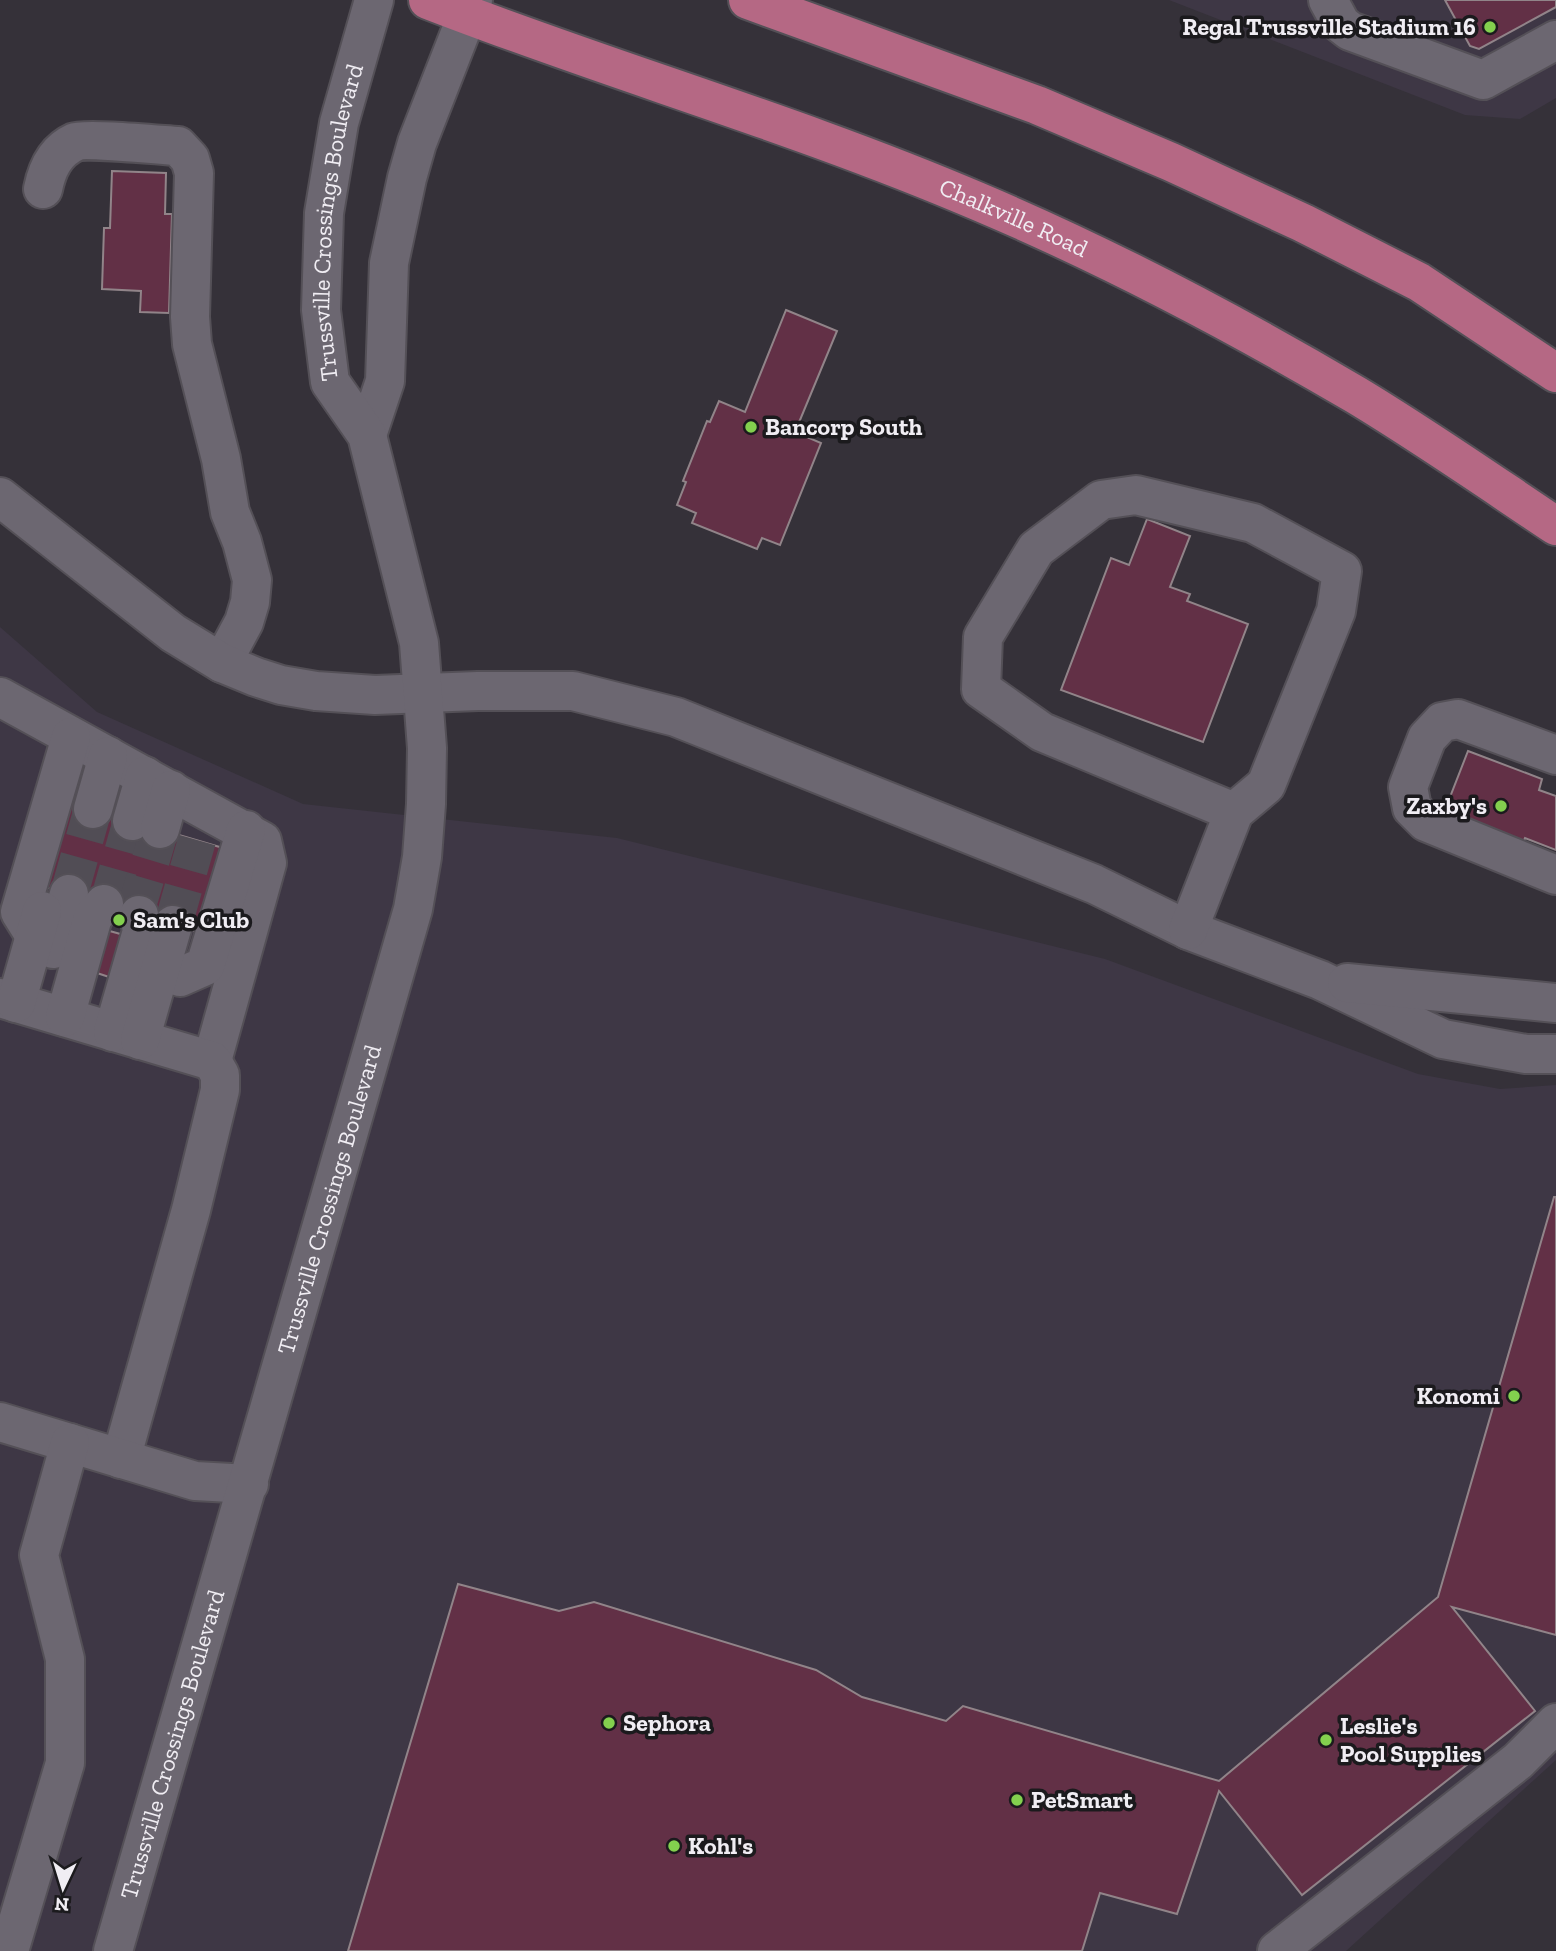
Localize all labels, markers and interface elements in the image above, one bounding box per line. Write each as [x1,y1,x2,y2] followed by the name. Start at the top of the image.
[1182,12,1476,41] place label: Regal Trussville Stadium 16
[1482,19,1498,35] marker: Regal Trussville Stadium 16
[306,60,369,383] street label: Trussville Crossings Boulevard
[935,172,1093,263] street label: Chalkville Road
[765,412,922,441] place label: Bancorp South
[743,419,759,435] marker: Bancorp South
[1406,791,1487,820] place label: Zaxby's
[1493,798,1509,814] marker: Zaxby's
[133,905,249,934] place label: Sam's Club
[111,912,127,928] marker: Sam's Club
[271,1041,387,1358] street label: Trussville Crossings Boulevard
[1417,1381,1500,1410] place label: Konomi
[1506,1388,1522,1404] marker: Konomi
[114,1586,230,1902] street label: Trussville Crossings Boulevard
[623,1708,711,1737] place label: Sephora
[1340,1711,1482,1768] place label: Leslie's Pool Supplies
[601,1715,617,1731] marker: Sephora
[1318,1732,1334,1748] marker: Leslie's Pool Supplies
[1031,1785,1133,1814] place label: PetSmart
[1009,1792,1025,1808] marker: PetSmart
[688,1831,753,1860] place label: Kohl's
[666,1838,682,1854] marker: Kohl's
[28,1853,98,1923] north arrow
[54,1892,70,1916] text: N

